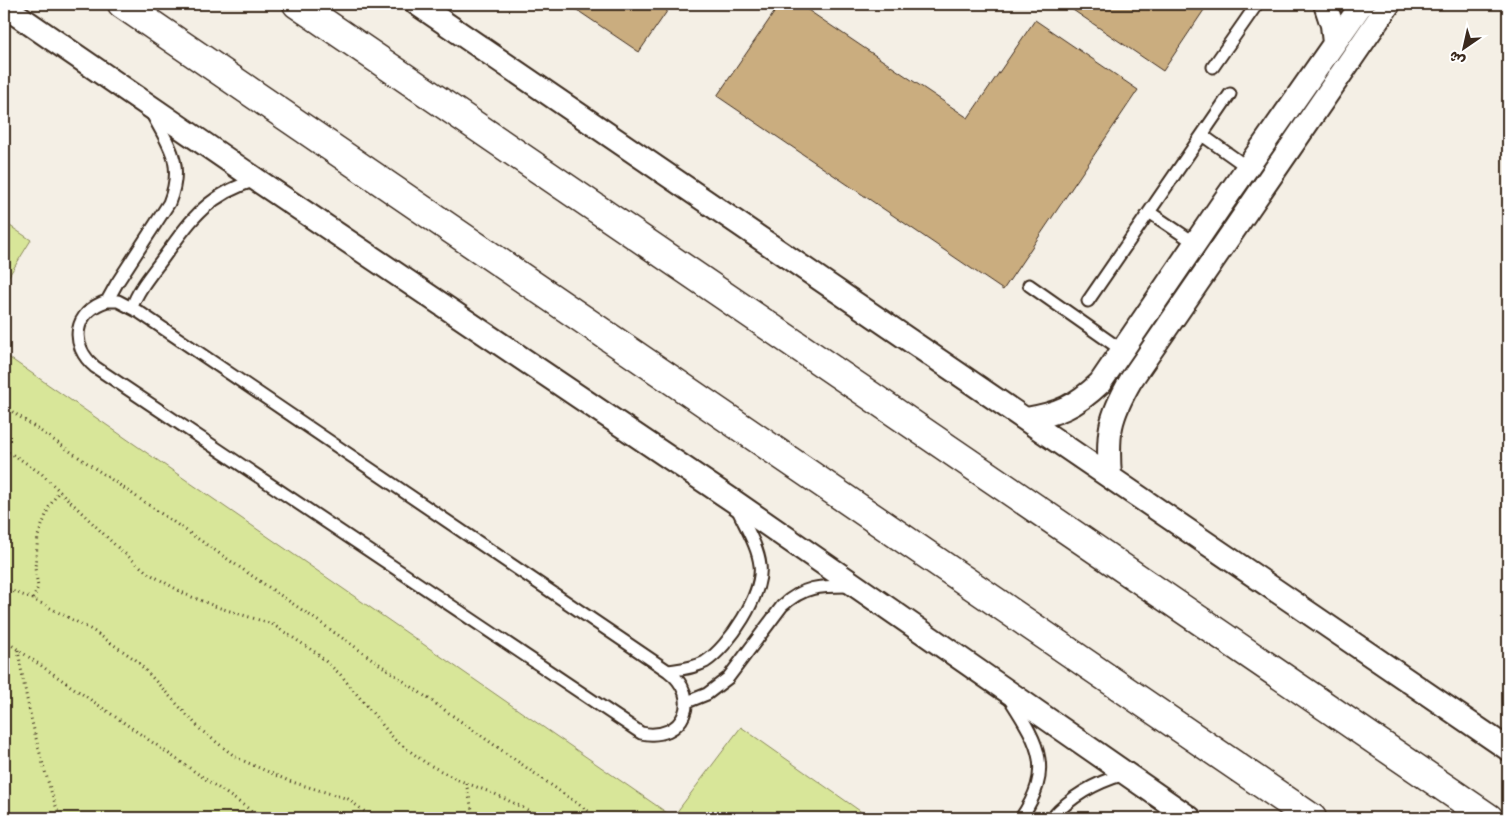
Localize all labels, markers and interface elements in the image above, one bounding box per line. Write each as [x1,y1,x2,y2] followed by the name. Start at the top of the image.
[1440,22,1490,72] north arrow
[1444,44,1470,73] text: ش

